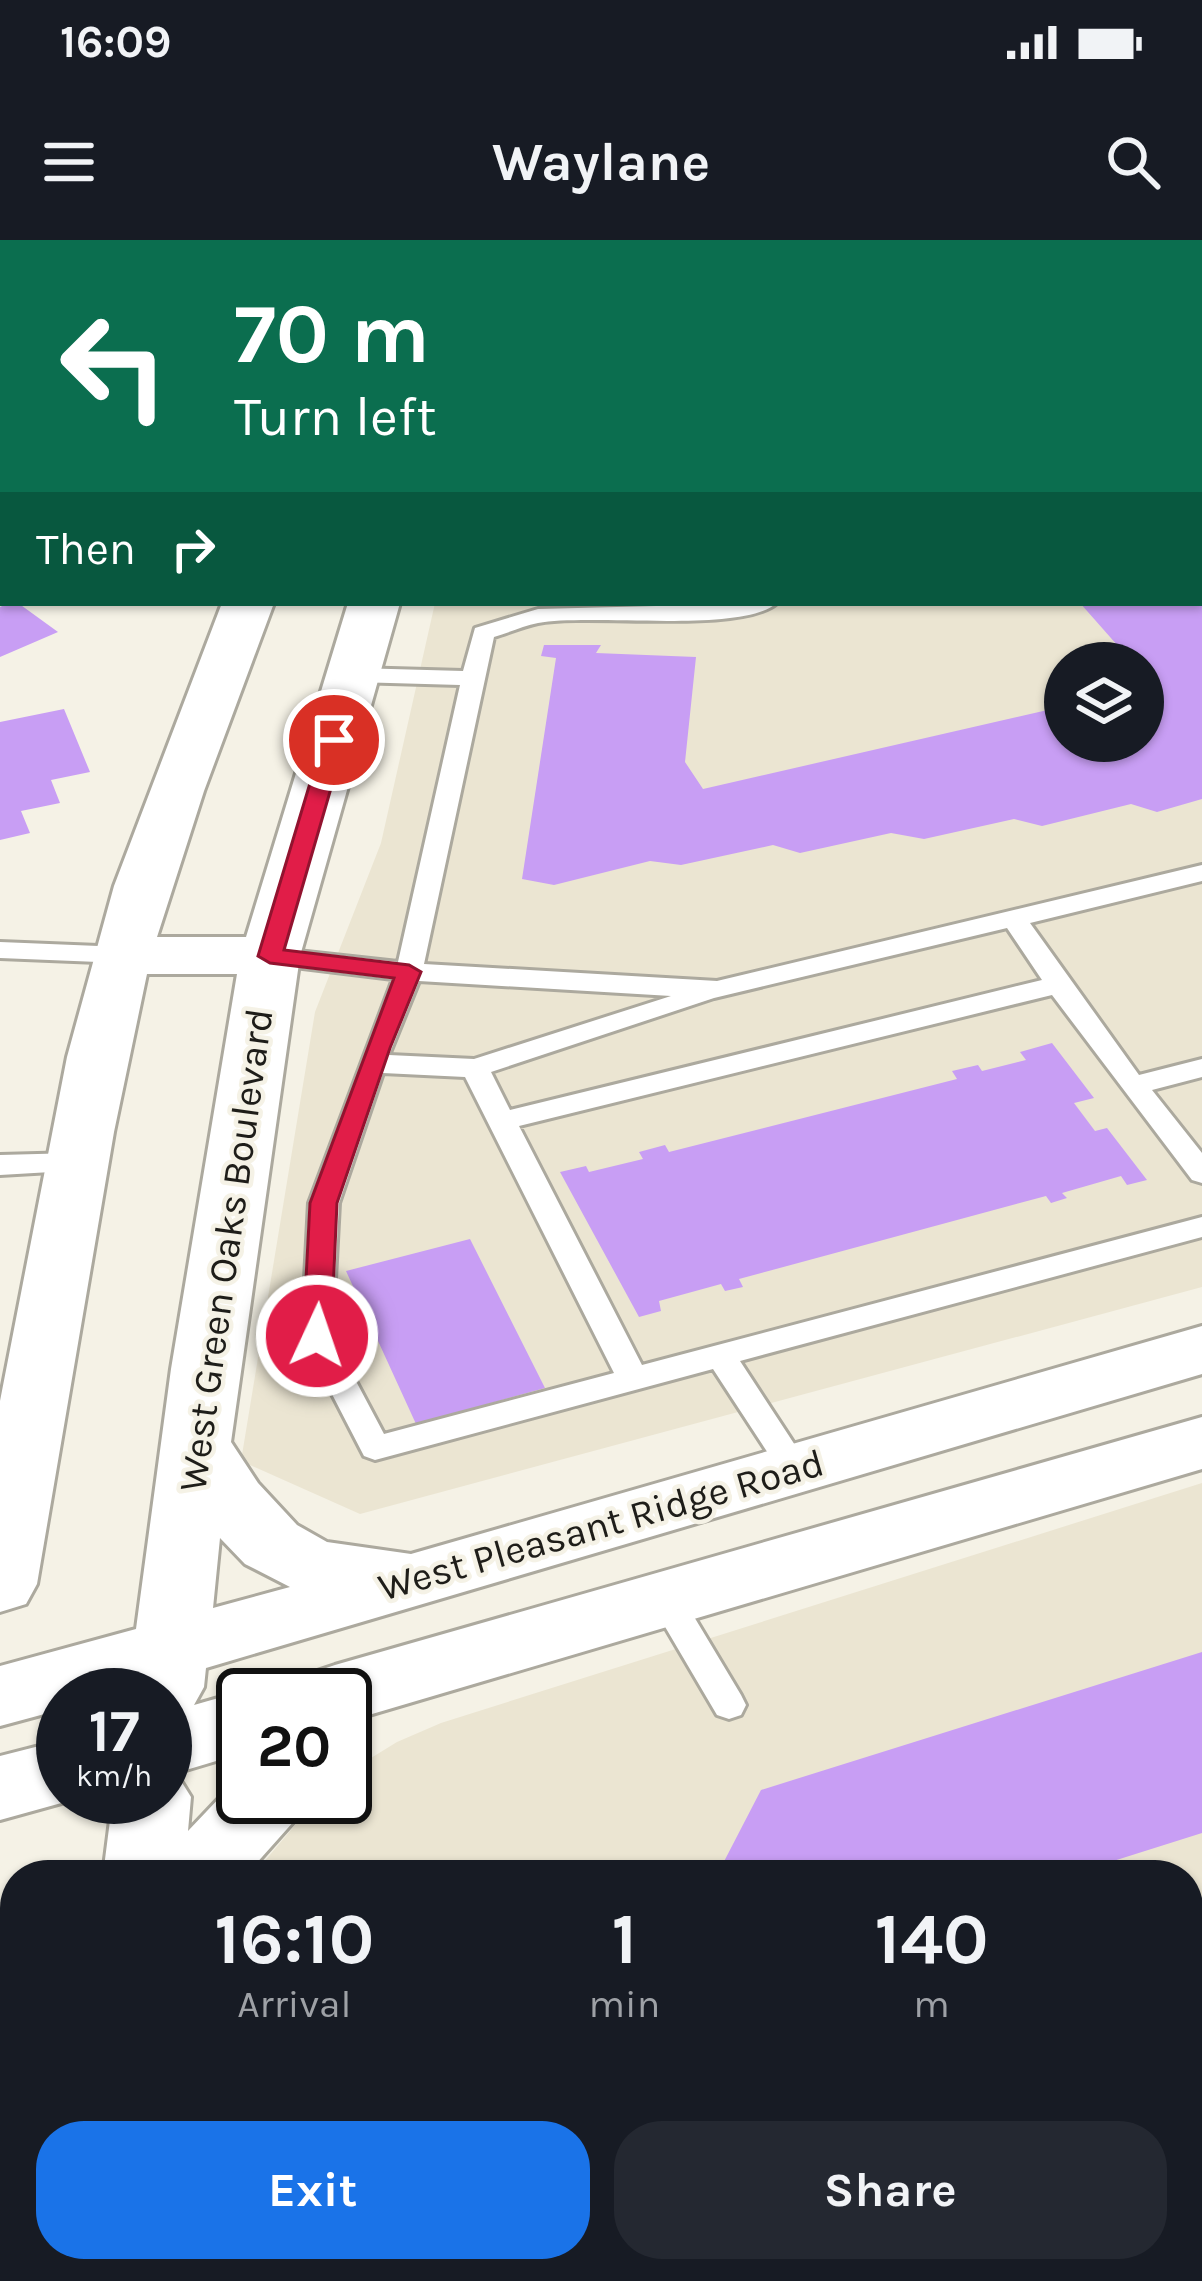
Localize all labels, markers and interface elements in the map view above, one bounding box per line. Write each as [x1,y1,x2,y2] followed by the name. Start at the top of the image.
[60,16,171,68] text: 16:09
[36,129,102,195] icon: menu
[1100,129,1166,195] icon: search
[492,130,710,194] text: Waylane
[234,285,430,383] text: 70 m
[36,288,192,444] icon: left
[234,385,437,449] text: Turn left
[160,516,226,582] icon: right
[36,523,136,575] text: Then
[1044,642,1164,762] map controls
[1044,642,1164,762] button: layers
[283,689,385,791] pin
[301,707,367,773] icon: arrive
[169,1006,283,1494] street label: West Green Oaks Boulevard
[254,1273,380,1399] position arrow
[373,1439,829,1611] street label: West Pleasant Ridge Road
[216,1668,372,1824] speed limit sign: 20
[88,1696,140,1766] text: 17
[76,1758,152,1794] text: km/h
[214,1897,374,1981] text: 16:10
[612,1897,637,1981] text: 1
[875,1897,989,1981] text: 140
[237,1981,351,2027] text: Arrival
[589,1981,660,2027] text: min
[913,1981,950,2027] text: m
[36,2121,590,2259] button: Exit
[614,2121,1167,2259] button: Share

